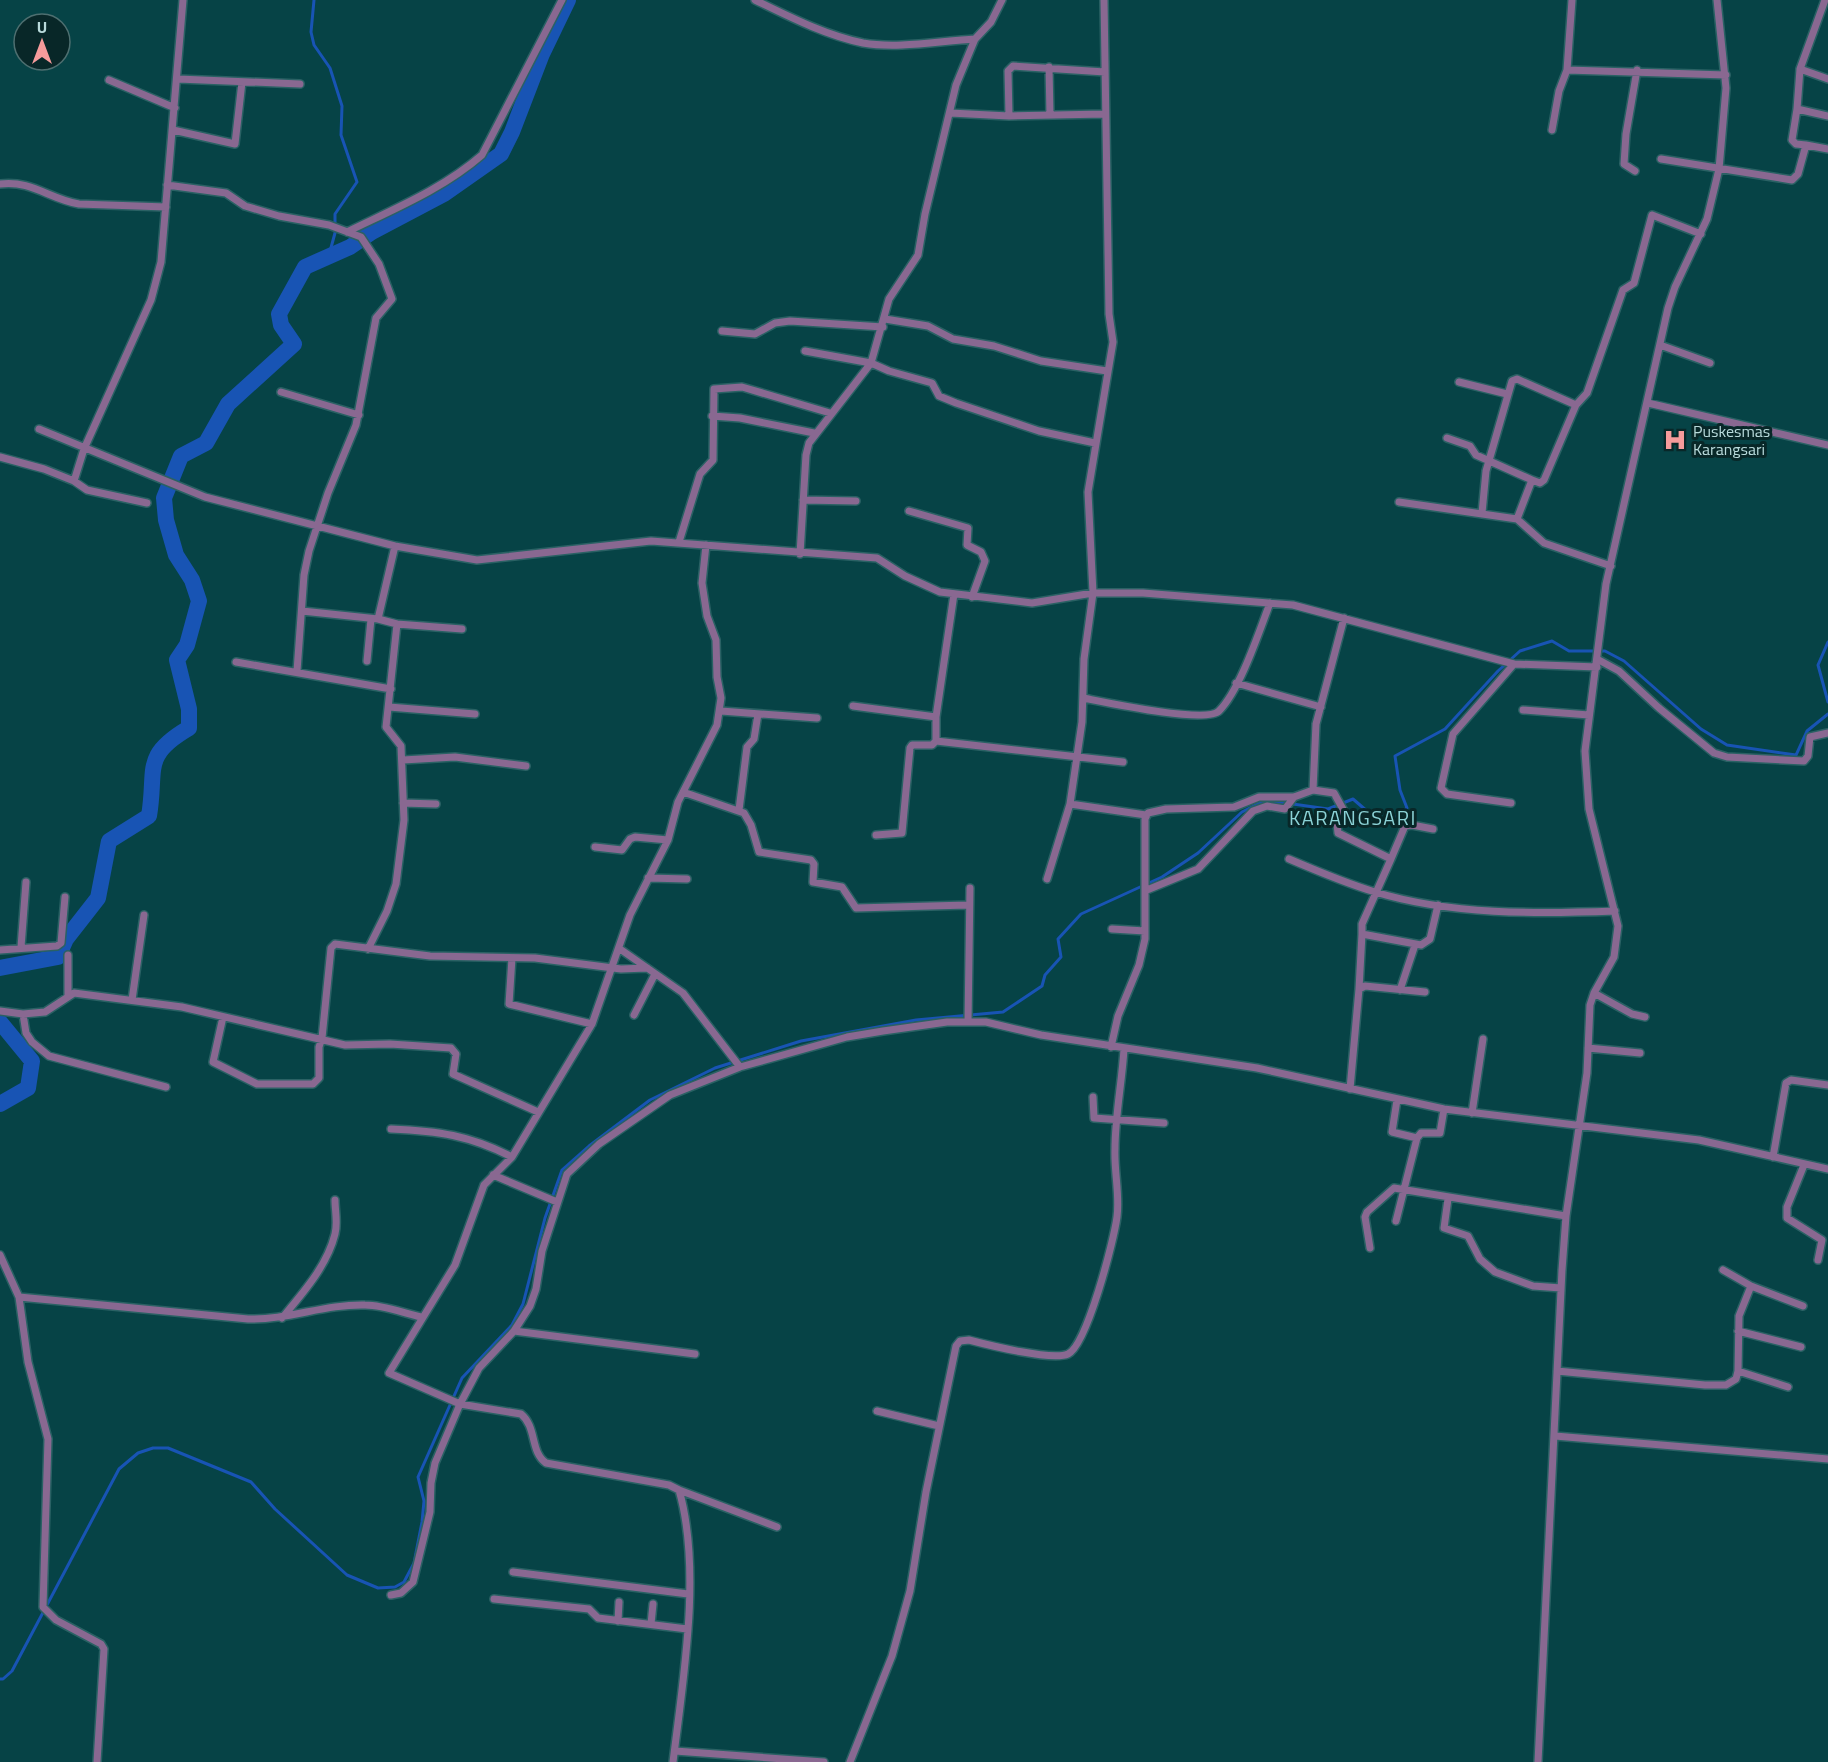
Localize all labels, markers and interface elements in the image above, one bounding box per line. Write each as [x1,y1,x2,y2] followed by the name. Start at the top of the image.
[12,12,72,72] north arrow
[37,15,47,39] text: U
[1693,419,1770,461] place label: Puskesmas Karangsari
[1662,427,1688,453] hospital icon: Puskesmas Karangsari
[1289,802,1417,833] district label: KARANGSARI

